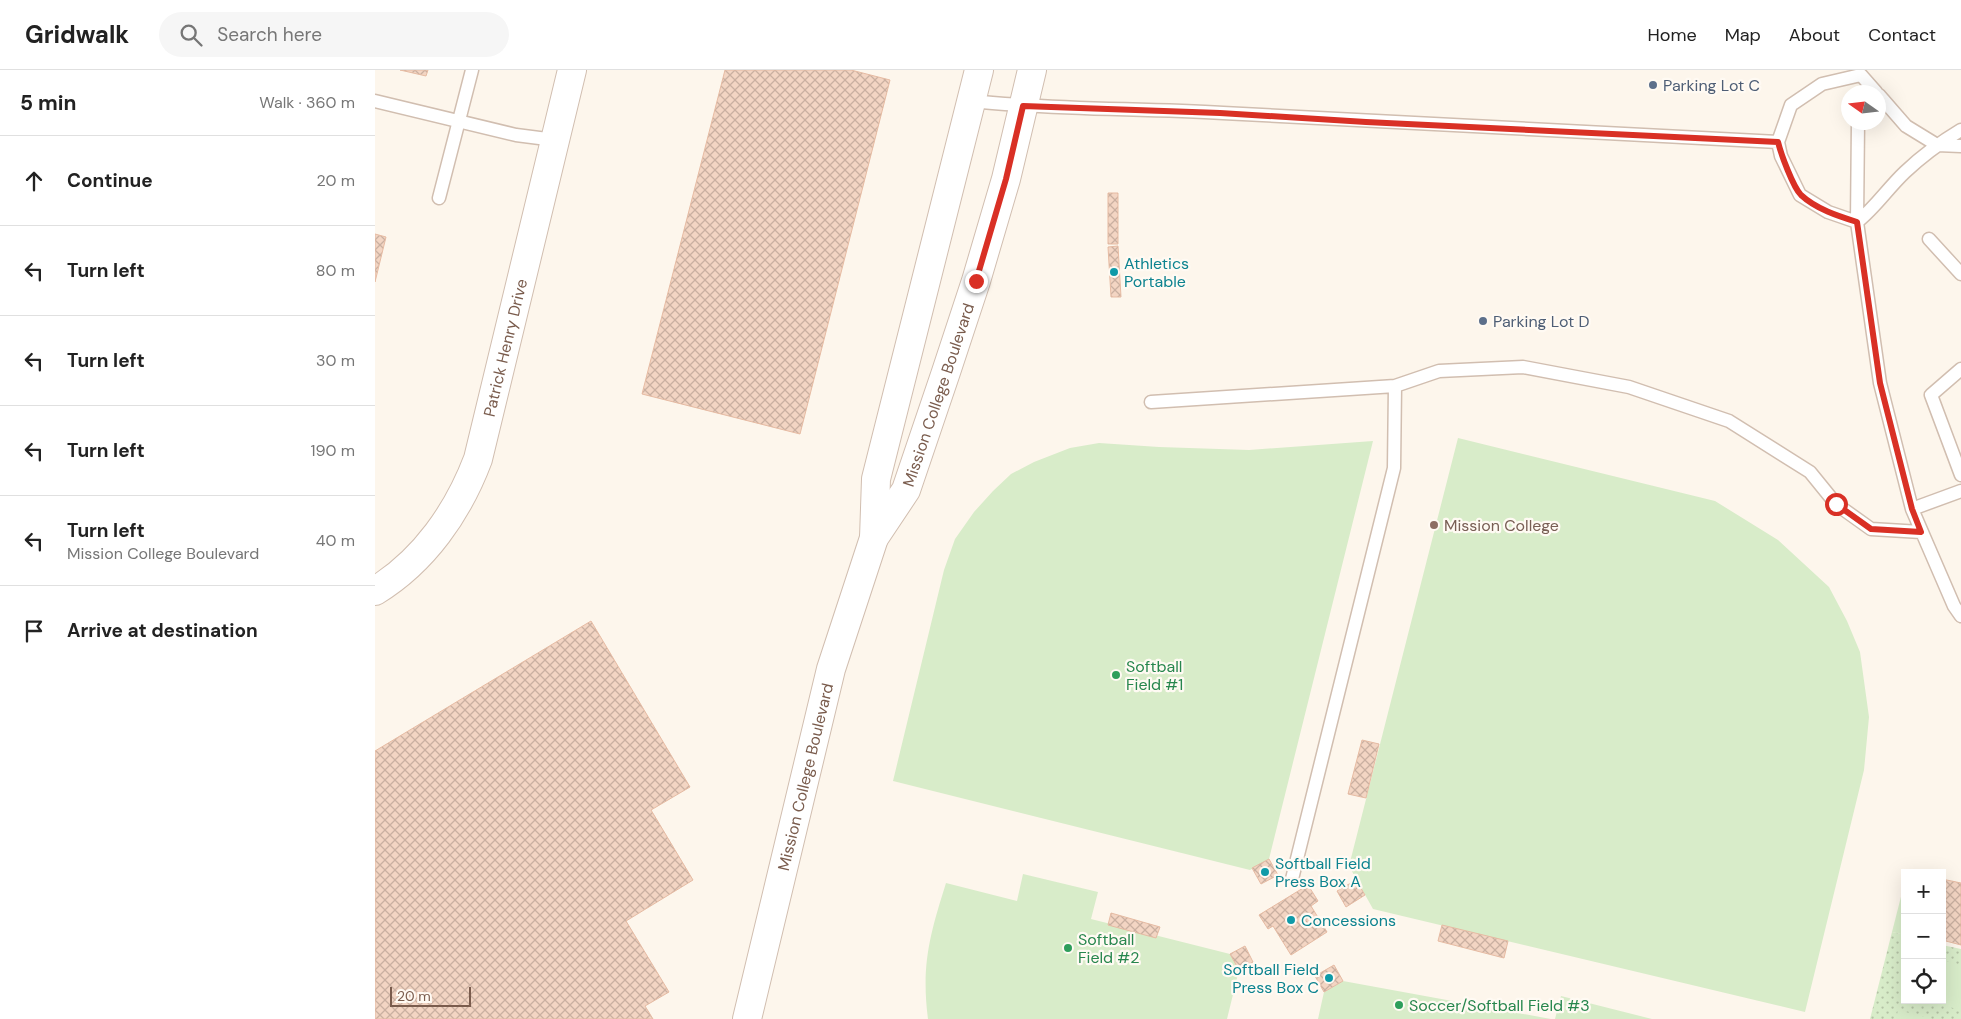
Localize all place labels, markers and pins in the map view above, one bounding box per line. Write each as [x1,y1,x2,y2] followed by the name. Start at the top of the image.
[1663,75,1760,96] place label: Parking Lot C
[1647,79,1659,91] marker: Parking Lot C
[1124,253,1189,292] place label: Athletics Portable
[1108,266,1120,278] marker: Athletics Portable
[1493,311,1590,332] place label: Parking Lot D
[1477,315,1489,327] marker: Parking Lot D
[1444,515,1559,536] place label: Mission College
[1428,519,1440,531] marker: Mission College
[1126,656,1183,695] place label: Softball Field #1
[1110,669,1122,681] marker: Softball Field #1
[1275,853,1371,892] place label: Softball Field Press Box A
[1259,866,1271,878] marker: Softball Field Press Box A
[1301,910,1396,931] place label: Concessions
[1285,914,1297,926] marker: Concessions
[1078,929,1139,968] place label: Softball Field #2
[1062,942,1074,954] marker: Softball Field #2
[1223,959,1319,998] place label: Softball Field Press Box C
[1323,972,1335,984] marker: Softball Field Press Box C
[1409,995,1590,1016] place label: Soccer/Softball Field #3
[1393,999,1405,1011] marker: Soccer/Softball Field #3

